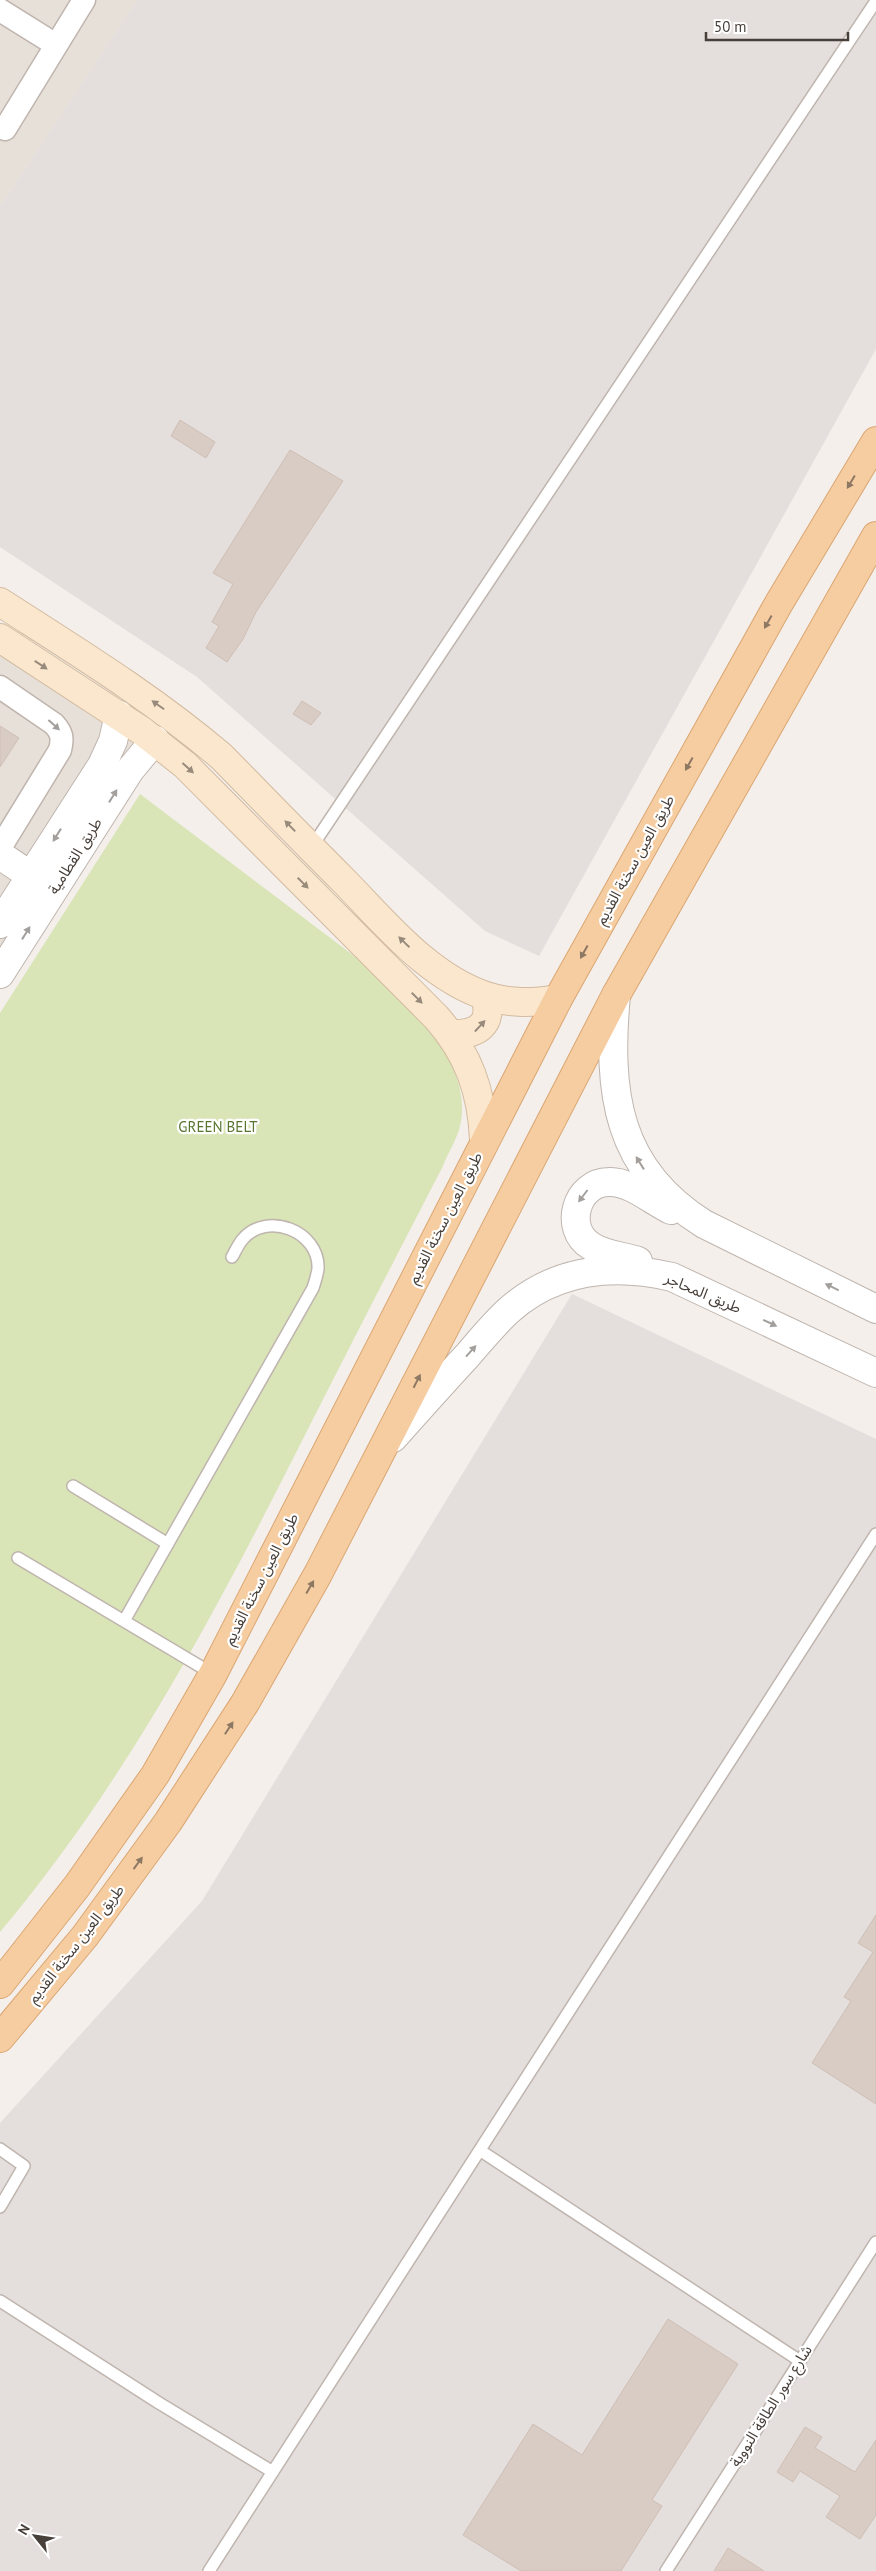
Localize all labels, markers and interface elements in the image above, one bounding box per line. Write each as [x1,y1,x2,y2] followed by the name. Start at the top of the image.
[706,10,848,42] scale bar
[714,17,747,36] text: 50 m
[846,476,855,489] one-way arrow
[764,616,773,629] one-way arrow
[34,660,48,670] one-way arrow
[151,700,164,710] one-way arrow
[47,719,59,731] one-way arrow
[685,757,693,772] one-way arrow
[181,762,193,774] one-way arrow
[108,789,118,802] one-way arrow
[591,791,680,929] street label: طريق العين سخنة القديم
[43,814,107,898] street label: طريق القطامية
[284,821,296,833] one-way arrow
[52,829,62,842] one-way arrow
[297,877,309,889] one-way arrow
[21,926,31,940] one-way arrow
[399,936,411,948] one-way arrow
[580,945,588,959] one-way arrow
[411,992,423,1004] one-way arrow
[474,1020,486,1032] one-way arrow
[178,1117,258,1136] park label: GREEN BELT
[403,1149,488,1288] street label: طريق العين سخنة القديم
[636,1156,645,1169] one-way arrow
[578,1190,588,1203] one-way arrow
[661,1268,744,1318] street label: طريق المحاجر
[825,1283,839,1291] one-way arrow
[763,1319,777,1327] one-way arrow
[465,1345,477,1357] one-way arrow
[413,1374,421,1388] one-way arrow
[219,1510,304,1649] street label: طريق العين سخنة القديم
[306,1581,315,1594] one-way arrow
[224,1721,233,1734] one-way arrow
[133,1857,144,1870] one-way arrow
[23,1880,130,2008] street label: طريق العين سخنة القديم
[725,2341,818,2472] street label: شارع سور الطاقة النووية
[10,2511,60,2561] north arrow
[14,2521,34,2538] text: N

